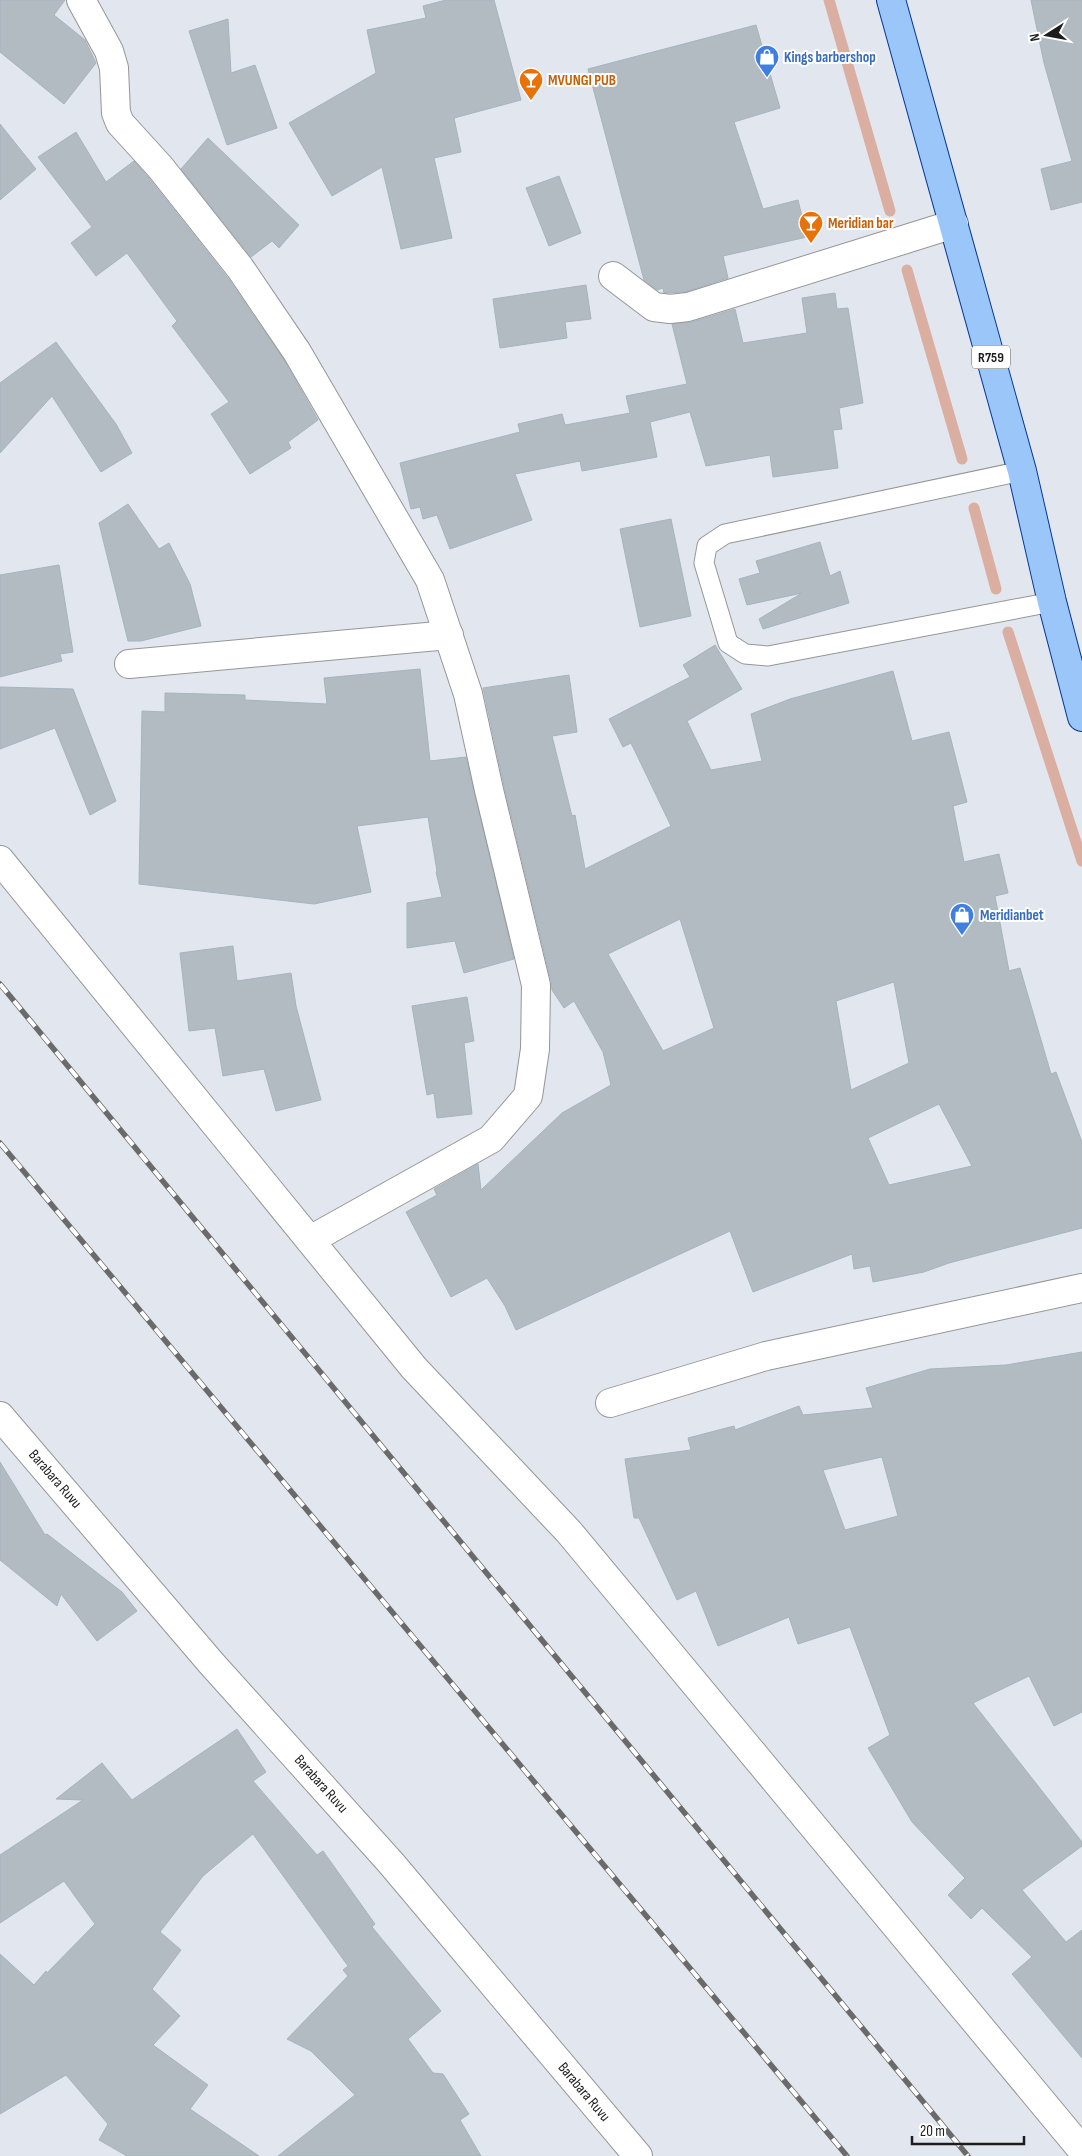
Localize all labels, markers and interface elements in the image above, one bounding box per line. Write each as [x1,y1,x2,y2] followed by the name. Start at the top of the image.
[1022,10,1072,60] north arrow
[1026,32,1044,43] text: N
[754,44,780,78] shop icon: Kings barbershop
[784,48,876,67] place label: Kings barbershop
[518,67,544,101] bar icon: MVUNGI PUB
[548,71,616,90] place label: MVUNGI PUB
[798,210,824,244] bar icon: Meridian bar
[828,214,894,233] place label: Meridian bar
[972,346,1010,368] road number: R759
[949,902,975,936] shop icon: Meridianbet
[980,906,1044,925] place label: Meridianbet
[24,1446,86,1512] street label: Barabara Ruvu
[290,1751,352,1817] street label: Barabara Ruvu
[554,2058,614,2126] street label: Barabara Ruvu
[912,2114,1024,2146] scale bar
[920,2122,945,2141] text: 20 m

